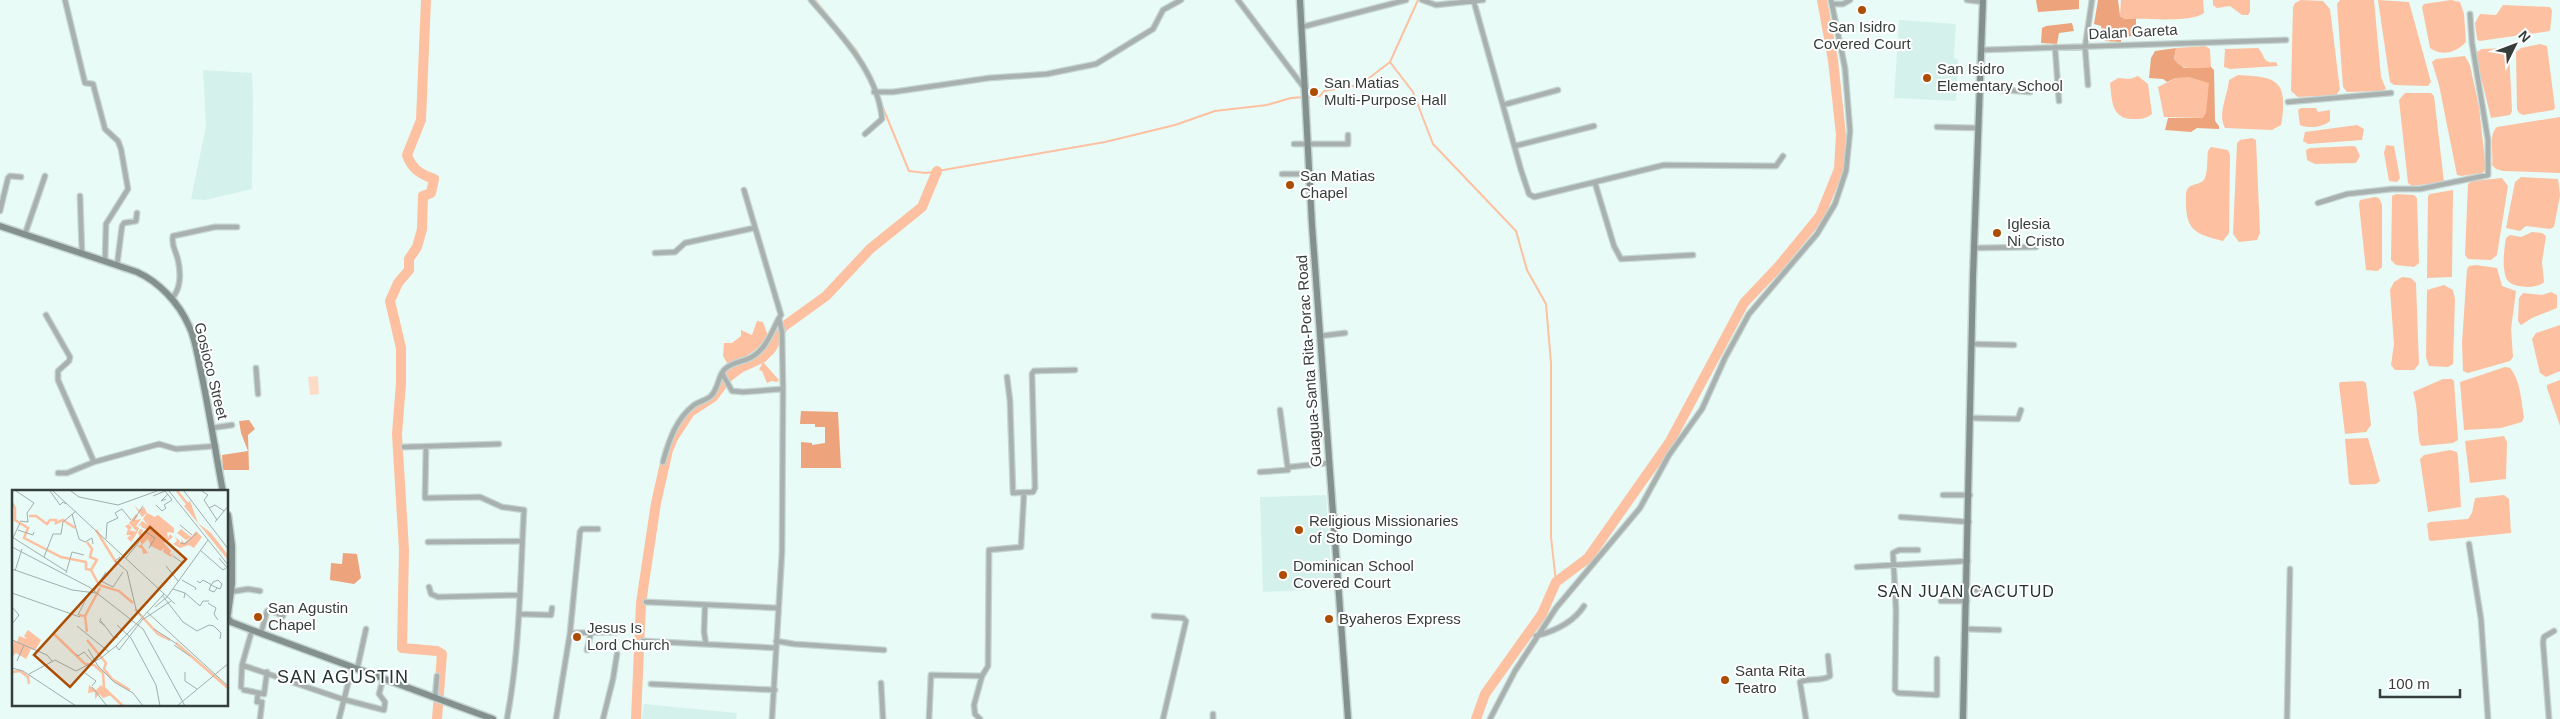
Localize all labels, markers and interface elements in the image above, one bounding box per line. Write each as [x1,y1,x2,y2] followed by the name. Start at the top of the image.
[1856,4,1868,16] marker: San Isidro Covered Court
[1813,18,1912,52] place label: San Isidro Covered Court
[2490,20,2540,70] north arrow
[2088,21,2179,42] street label: Dalan Gareta
[2515,27,2534,45] text: N
[1937,60,2063,94] place label: San Isidro Elementary School
[1921,72,1933,84] marker: San Isidro Elementary School
[1324,74,1447,108] place label: San Matias Multi-Purpose Hall
[1308,86,1320,98] marker: San Matias Multi-Purpose Hall
[1300,167,1375,201] place label: San Matias Chapel
[1284,179,1296,191] marker: San Matias Chapel
[2007,215,2065,249] place label: Iglesia Ni Cristo
[1991,227,2003,239] marker: Iglesia Ni Cristo
[1293,254,1324,468] street label: Guagua-Santa Rita-Porac Road
[191,321,232,422] street label: Gosioco Street
[12,490,229,706] inset map
[1309,512,1458,546] place label: Religious Missionaries of Sto Domingo
[1293,524,1305,536] marker: Religious Missionaries of Sto Domingo
[1293,557,1414,591] place label: Dominican School Covered Court
[1277,569,1289,581] marker: Dominican School Covered Court
[1877,583,2055,600] district label: SAN JUAN CACUTUD
[268,599,348,633] place label: San Agustin Chapel
[1339,610,1461,627] place label: Byaheros Express
[252,611,264,623] marker: San Agustin Chapel
[1323,613,1335,625] marker: Byaheros Express
[587,619,670,653] place label: Jesus Is Lord Church
[571,631,583,643] marker: Jesus Is Lord Church
[1735,662,1806,696] place label: Santa Rita Teatro
[2380,666,2460,698] scale bar
[277,667,409,687] district label: SAN AGUSTIN
[1719,674,1731,686] marker: Santa Rita Teatro
[2388,675,2430,692] text: 100 m

